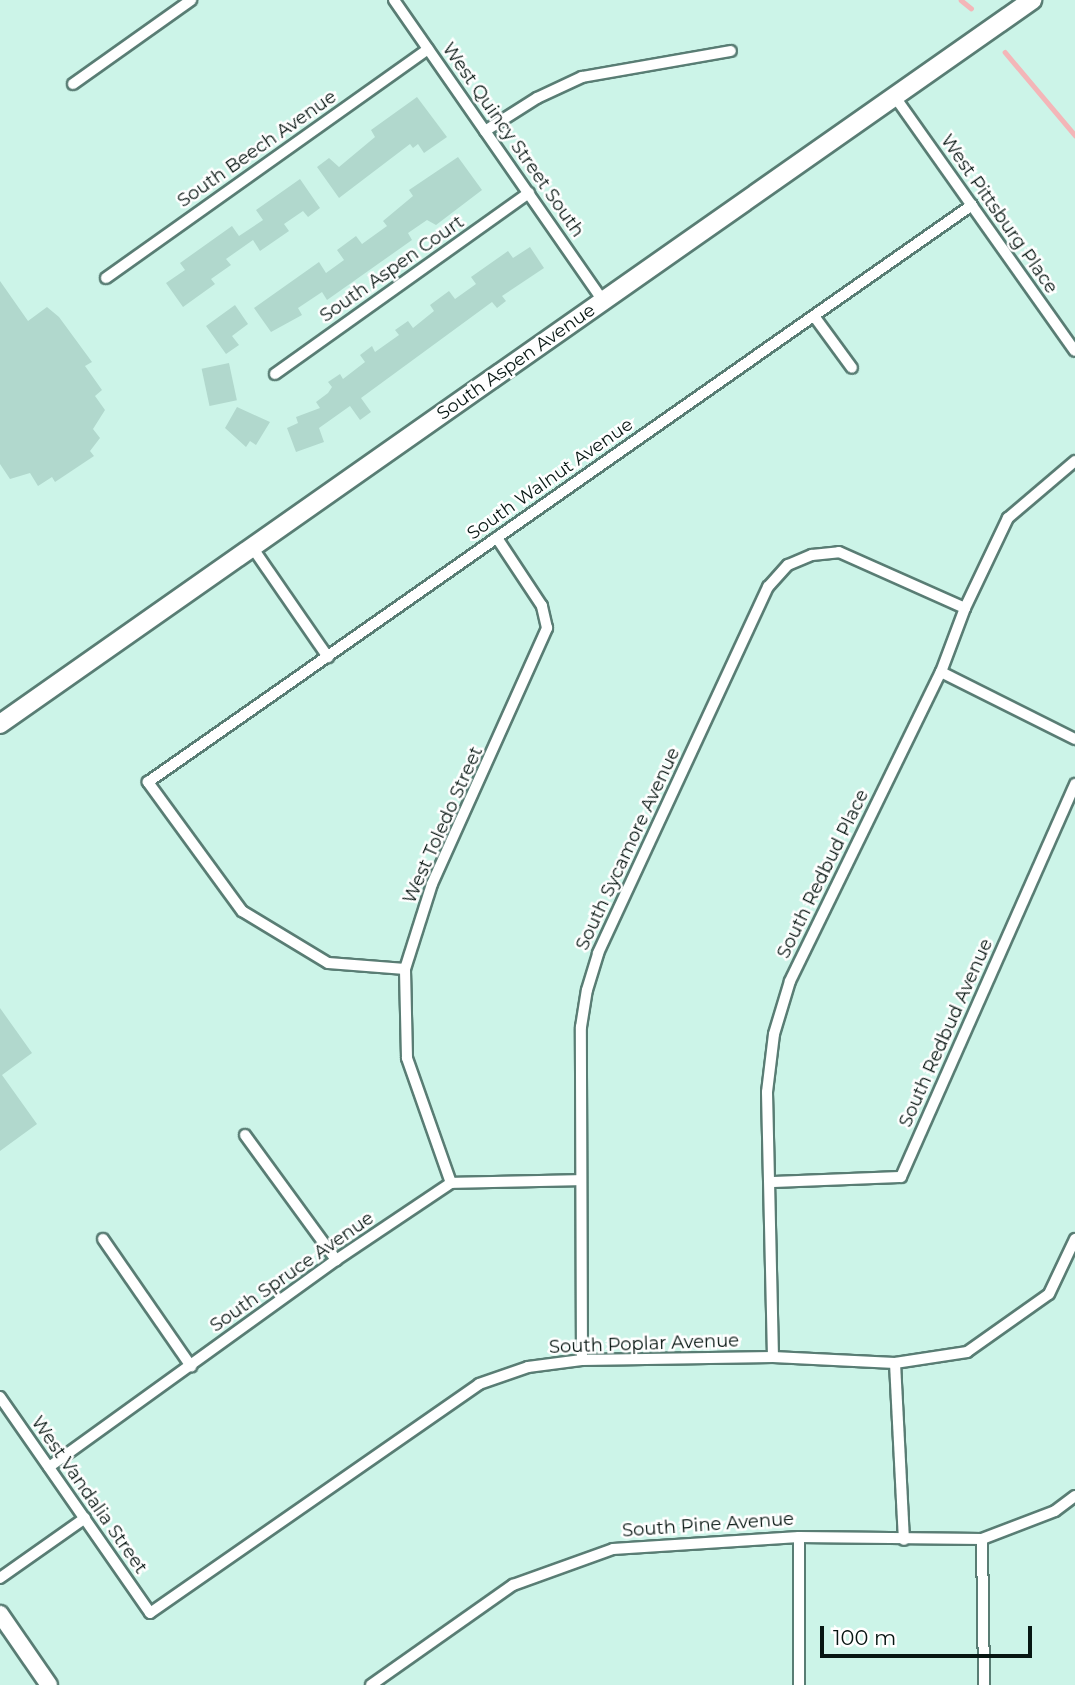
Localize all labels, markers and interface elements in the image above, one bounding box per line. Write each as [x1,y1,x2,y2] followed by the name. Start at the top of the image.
[437,39,589,241] street label: West Quincy Street South
[173,86,341,212] street label: South Beech Avenue
[936,130,1062,298] street label: West Pittsburg Place
[316,211,468,327] street label: South Aspen Court
[433,299,599,425] street label: South Aspen Avenue
[463,414,637,544] street label: South Walnut Avenue
[399,743,487,907] street label: West Toledo Street
[572,744,684,954] street label: South Sycamore Avenue
[773,786,873,962] street label: South Redbud Place
[895,935,997,1131] street label: South Redbud Avenue
[206,1207,378,1337] street label: South Spruce Avenue
[549,1330,739,1358] street label: South Poplar Avenue
[26,1412,152,1578] street label: West Vandalia Street
[621,1508,795,1542] street label: South Pine Avenue
[823,1612,1035,1656] scale bar
[833,1625,896,1650] text: 100 m

